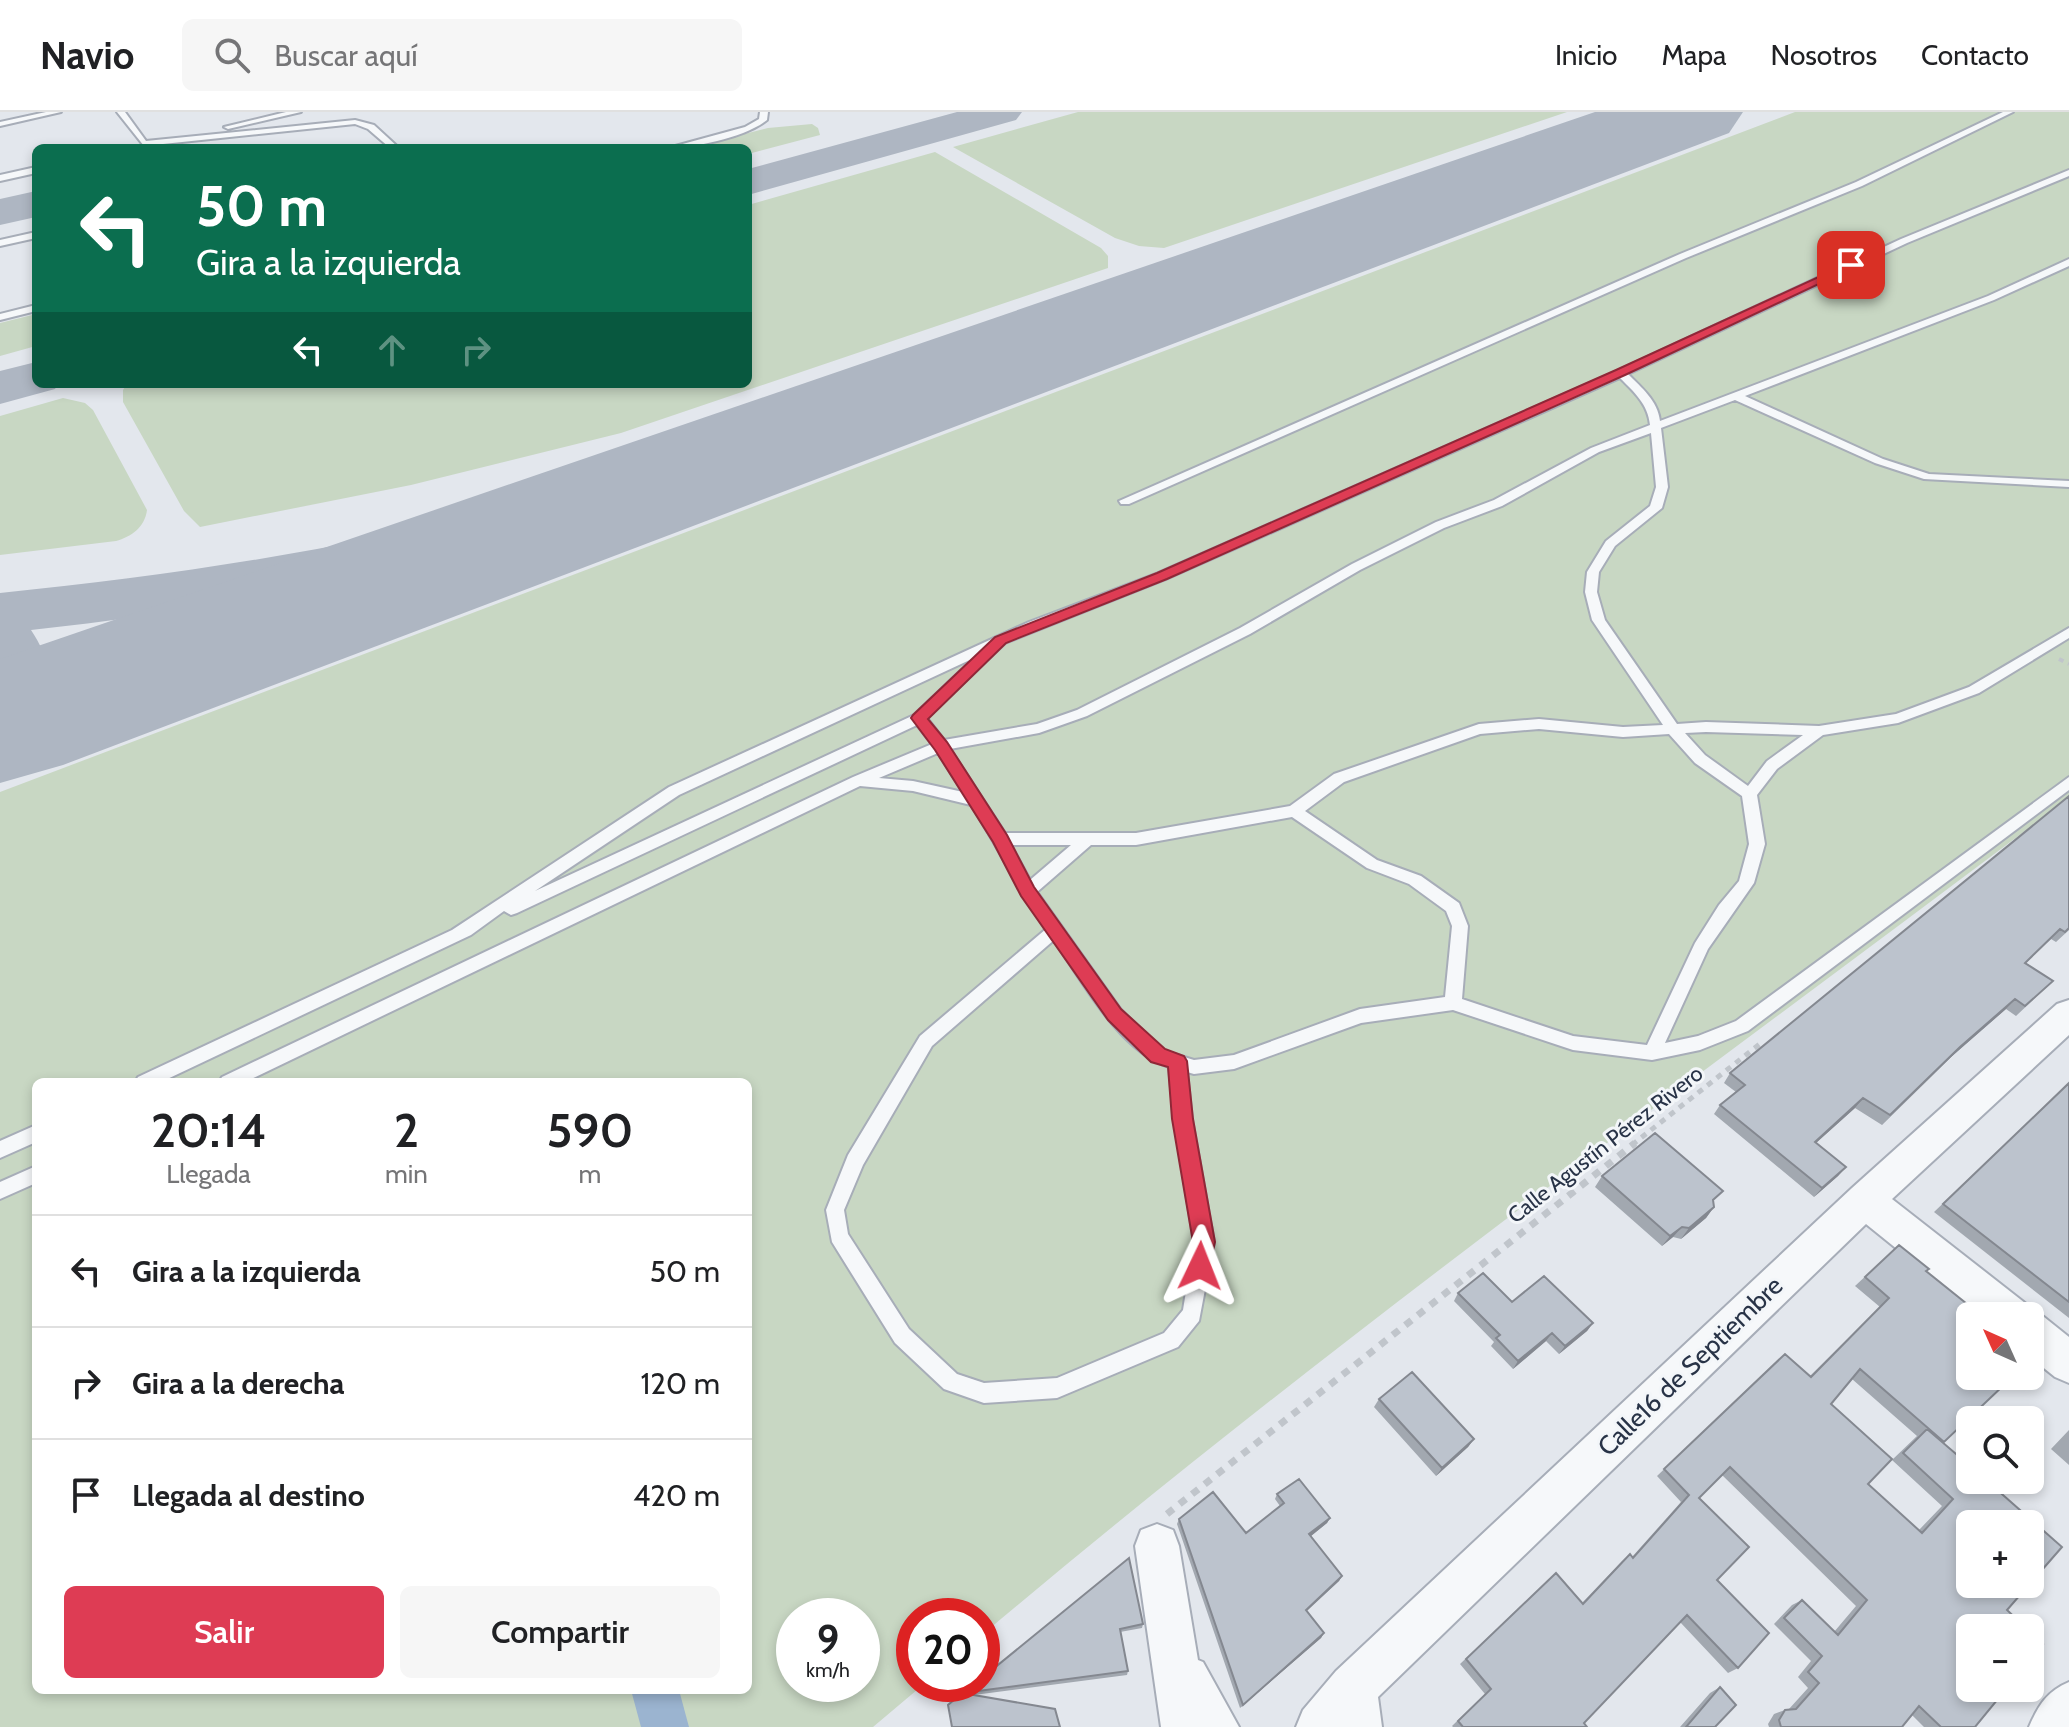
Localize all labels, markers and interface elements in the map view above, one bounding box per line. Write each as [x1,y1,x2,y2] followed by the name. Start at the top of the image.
[182,19,742,91] search box
[40,32,134,79] text: Navio
[210,33,254,77] icon: search
[274,37,418,74] text: Buscar aquí
[1555,38,1618,72] text: Inicio
[1662,38,1727,72] text: Mapa
[1771,38,1877,72] text: Nosotros
[1921,38,2029,72] text: Contacto
[196,172,327,240] text: 50 m
[64,176,168,280] icon: left
[1817,231,1885,299] pin
[196,240,461,284] text: Gira a la izquierda
[1829,243,1873,287] icon: arrive
[286,328,330,372] icon: left
[370,328,414,372] icon: ahead
[454,328,498,372] icon: right
[1502,1060,1708,1229] street label: Calle Agustín Pérez Rivero
[151,1101,266,1159] text: 20:14
[394,1101,419,1159] text: 2
[547,1101,633,1159] text: 590
[166,1158,251,1190] text: Llegada
[385,1158,428,1190] text: min
[578,1158,601,1190] text: m
[1158,1224,1242,1308] position arrow
[64,1249,108,1293] icon: left
[132,1253,361,1290] text: Gira a la izquierda
[650,1253,720,1290] text: 50 m
[1591,1269,1789,1463] street label: Calle16 de Septiembre
[1956,1302,2044,1390] north arrow
[1956,1302,2044,1702] map controls
[64,1361,108,1405] icon: right
[132,1365,344,1402] text: Gira a la derecha
[640,1365,720,1402] text: 120 m
[1956,1406,2044,1494] button: search
[64,1473,108,1517] icon: arrive
[132,1477,365,1514] text: Llegada al destino
[633,1477,720,1514] text: 420 m
[1956,1510,2044,1598] button: +
[64,1586,384,1678] button: Salir
[400,1586,720,1678] button: Compartir
[896,1598,1000,1702] speed limit sign: 20
[1956,1614,2044,1702] button: −
[817,1615,839,1664] text: 9
[806,1658,850,1682] text: km/h

